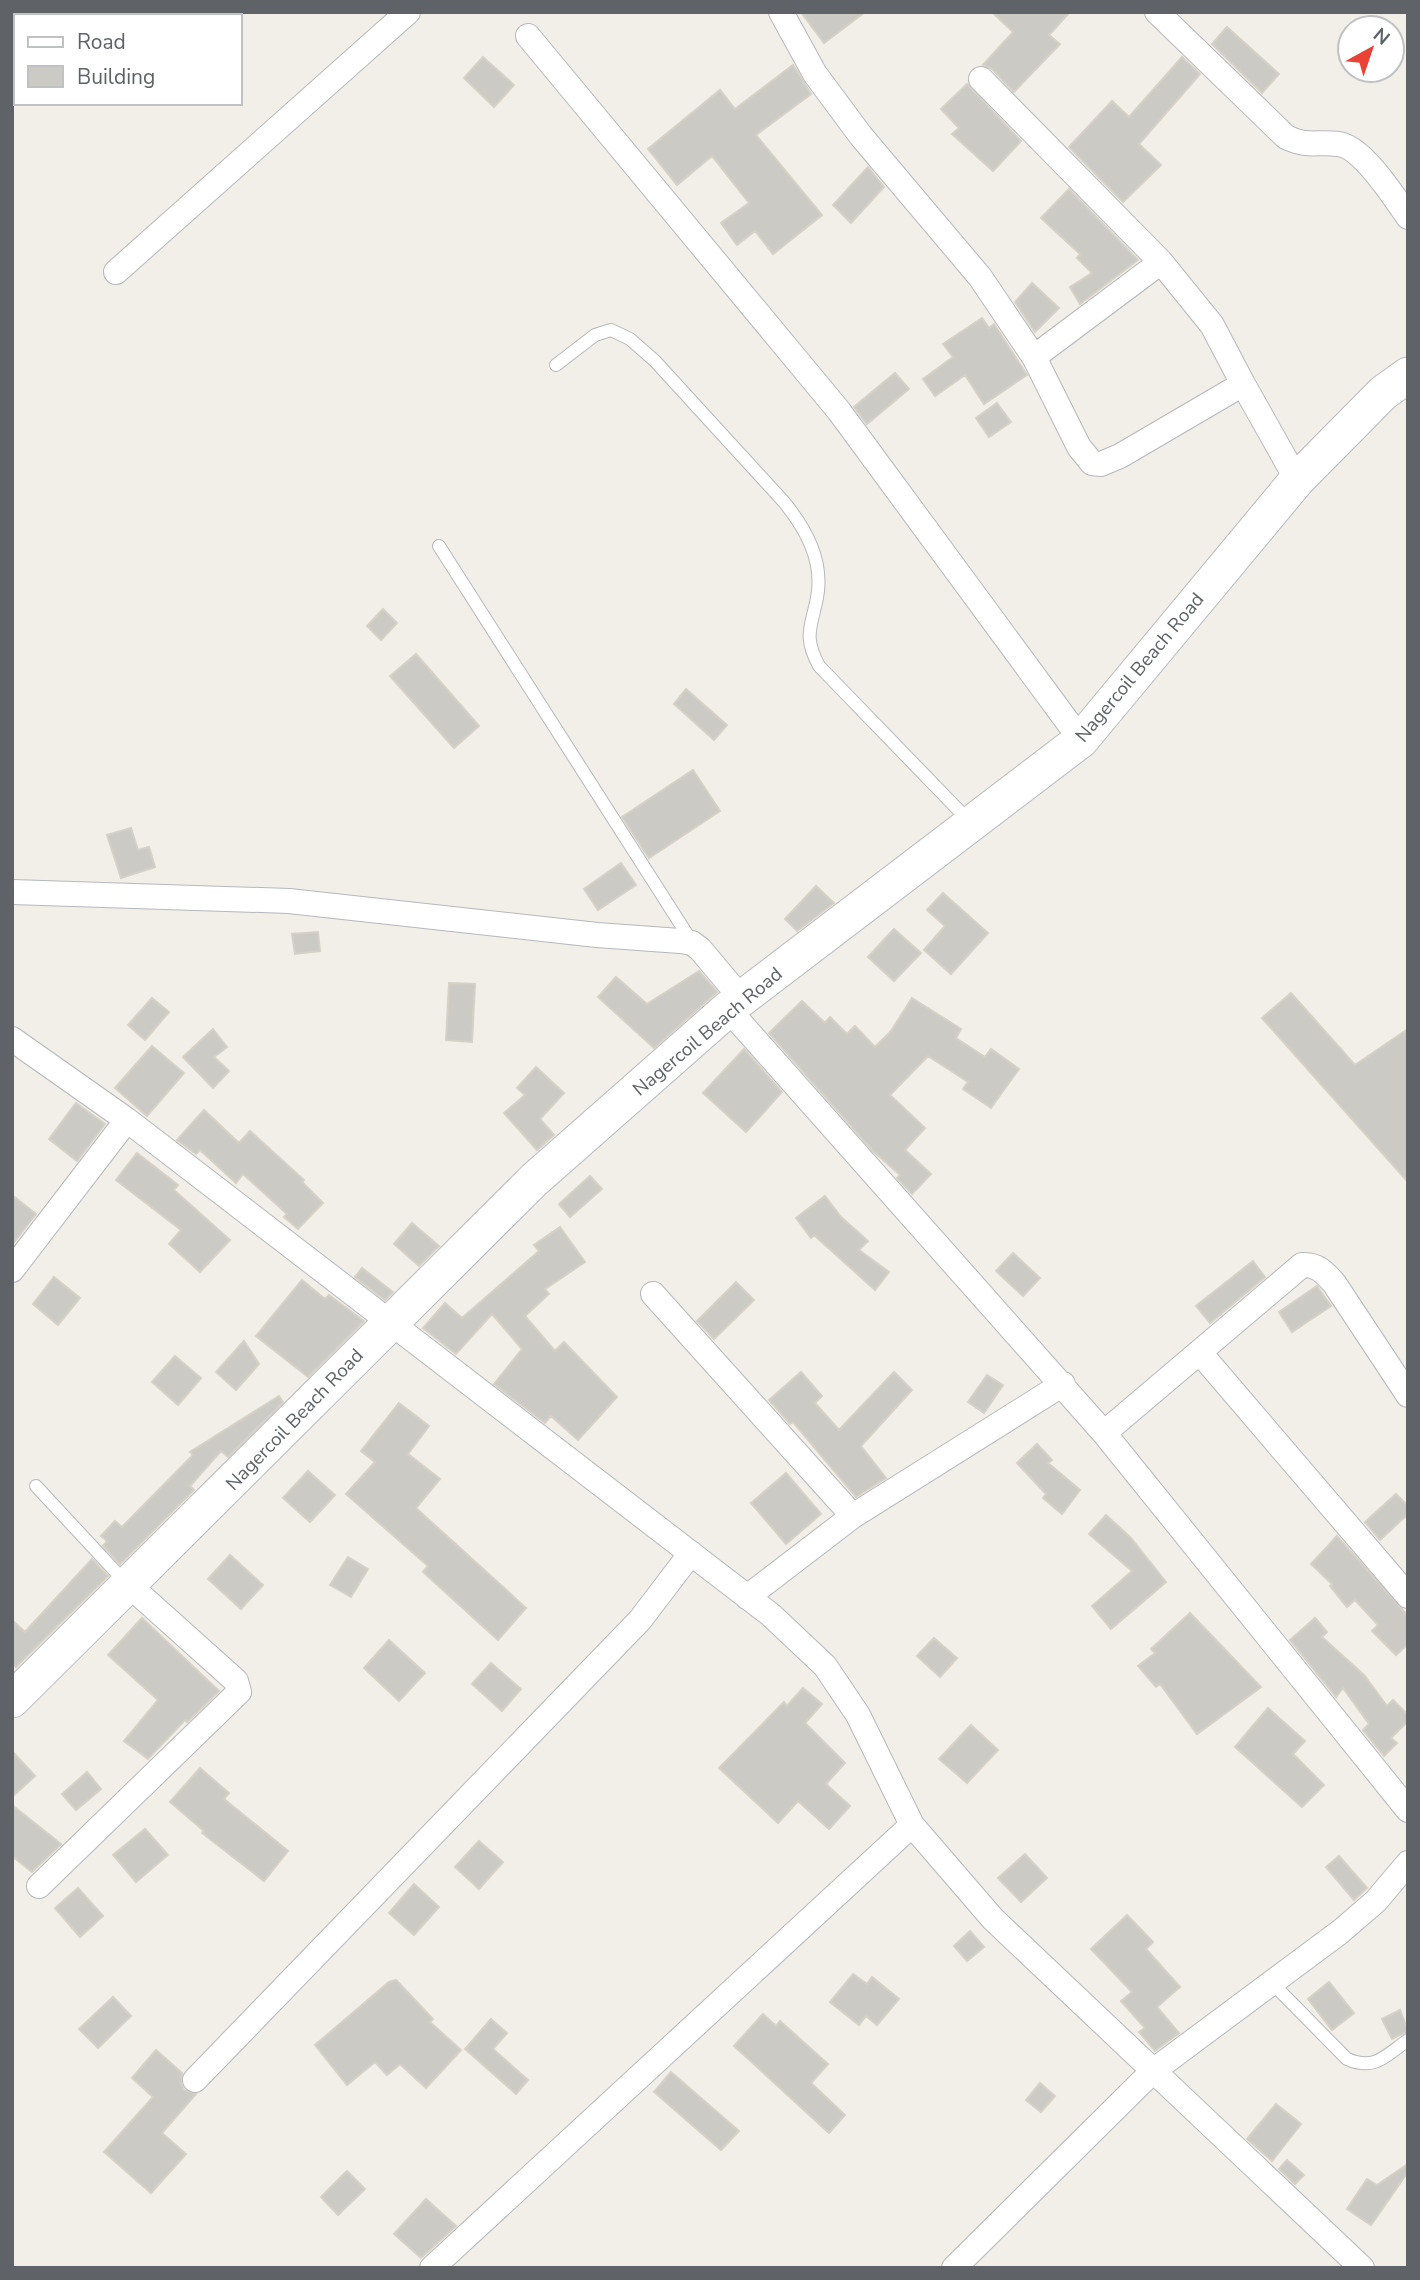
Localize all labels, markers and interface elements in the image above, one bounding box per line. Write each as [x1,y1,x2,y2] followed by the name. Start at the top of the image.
[14,14,242,105] legend
[1336,14,1406,84] north arrow
[1367,22,1395,51] text: N
[77,28,126,56] text: Road
[77,63,155,91] text: Building
[1069,587,1210,748] street label: Nagercoil Beach Road
[627,961,788,1102] street label: Nagercoil Beach Road
[220,1343,369,1496] street label: Nagercoil Beach Road

